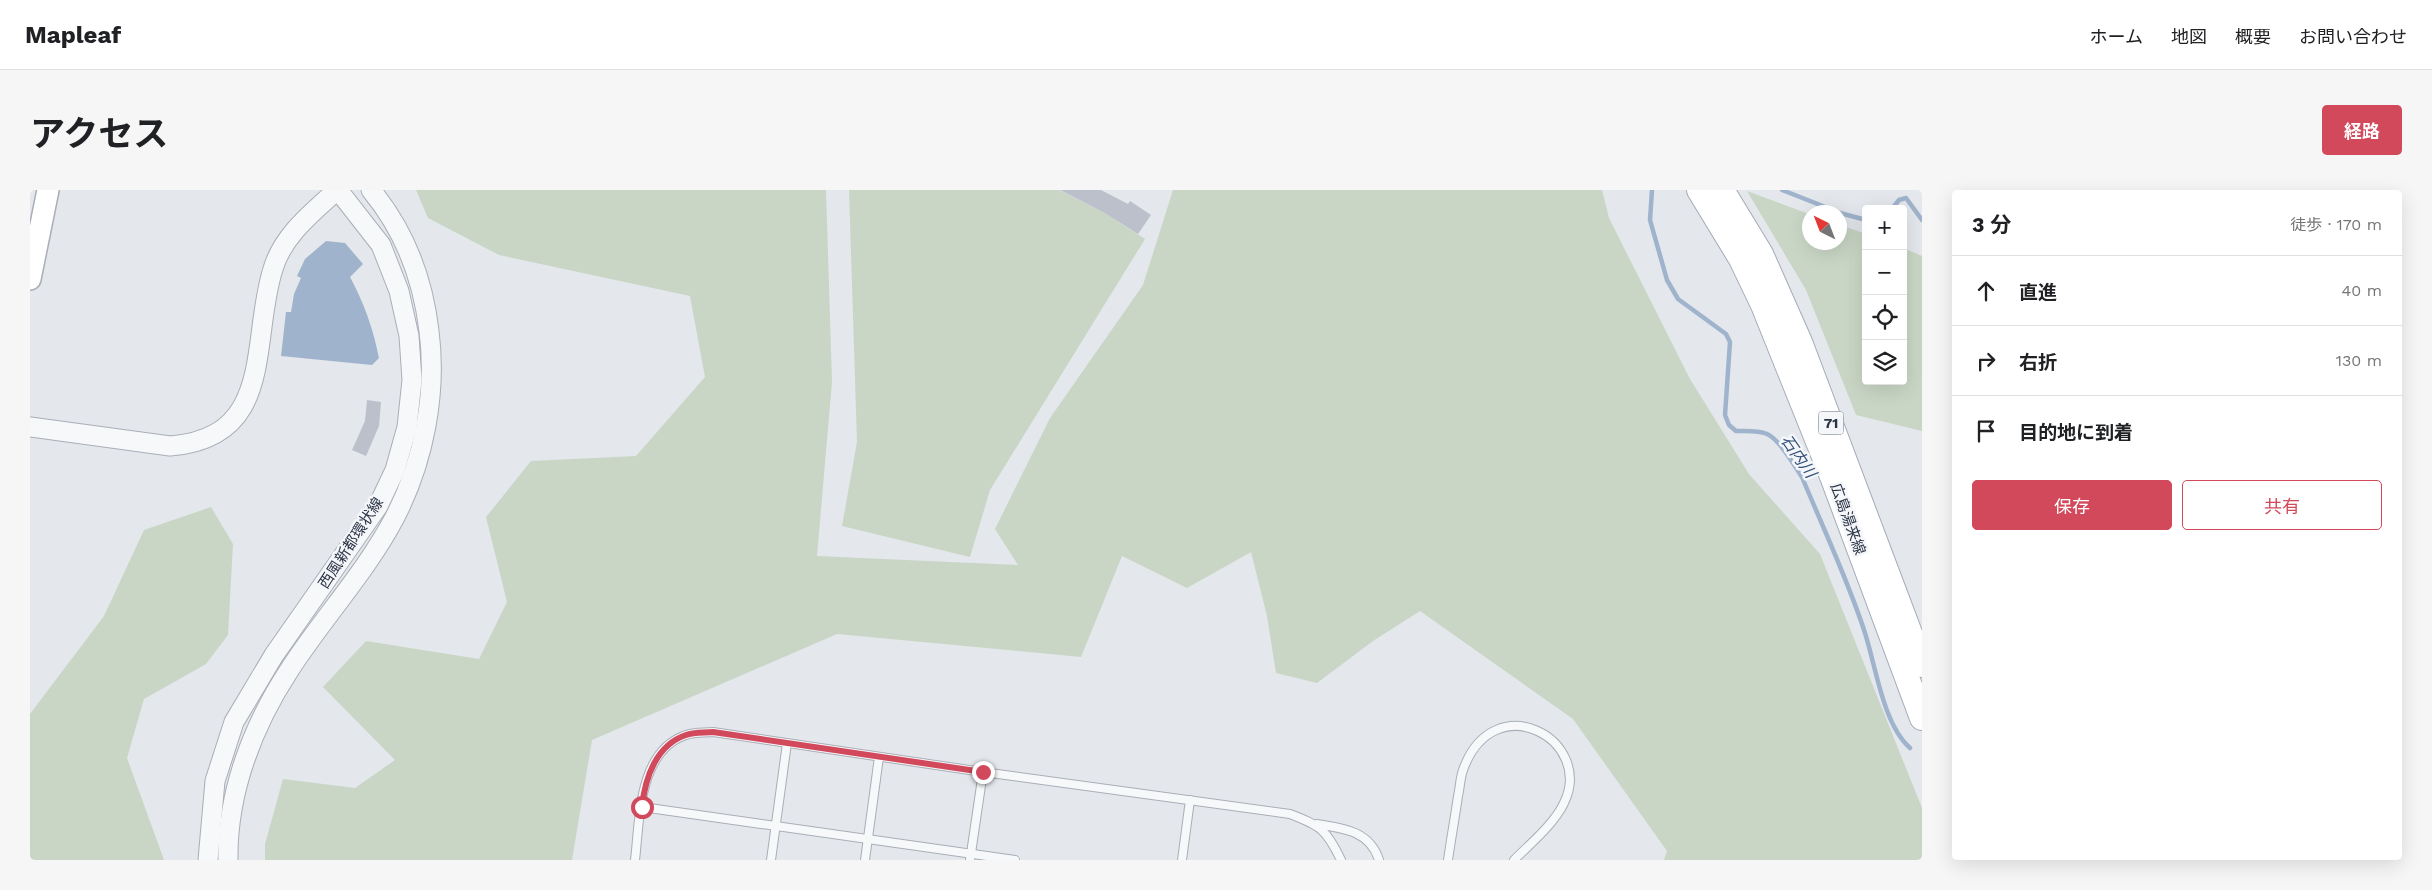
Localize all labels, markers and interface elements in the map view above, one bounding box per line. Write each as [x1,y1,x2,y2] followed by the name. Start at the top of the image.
[25,21,121,49] text: Mapleaf
[2090,26,2143,47] text: ホーム
[2171,26,2207,47] text: 地図
[2235,26,2271,47] text: 概要
[2299,26,2407,47] text: お問い合わせ
[2322,105,2402,155] button: 経路
[30,113,168,155] text: アクセス
[1802,205,1847,250] north arrow
[1862,205,1907,385] map controls
[1862,205,1907,250] button: +
[1972,212,2011,237] text: 3 分
[2290,215,2382,234] text: 徒歩 · 170 m
[1862,250,1907,295] button: −
[1972,277,2000,305] icon: ahead
[2019,281,2057,304] text: 直進
[2342,281,2382,300] text: 40 m
[1862,295,1907,340] button: locate
[1862,340,1907,385] button: layers
[1972,347,2000,375] icon: right
[2019,351,2057,374] text: 右折
[2336,351,2382,370] text: 130 m
[1818,412,1844,434] road number: 71
[1972,417,2000,445] icon: arrive
[2019,421,2133,444] text: 目的地に到着
[1777,431,1821,483] water label: 石内川
[1972,480,2172,530] button: 保存
[2182,480,2382,530] button: 共有
[1827,481,1869,557] street label: 広島湯来線
[315,494,387,592] street label: 西風新都環状線
[972,761,995,784] route end
[631,796,654,819] route start

